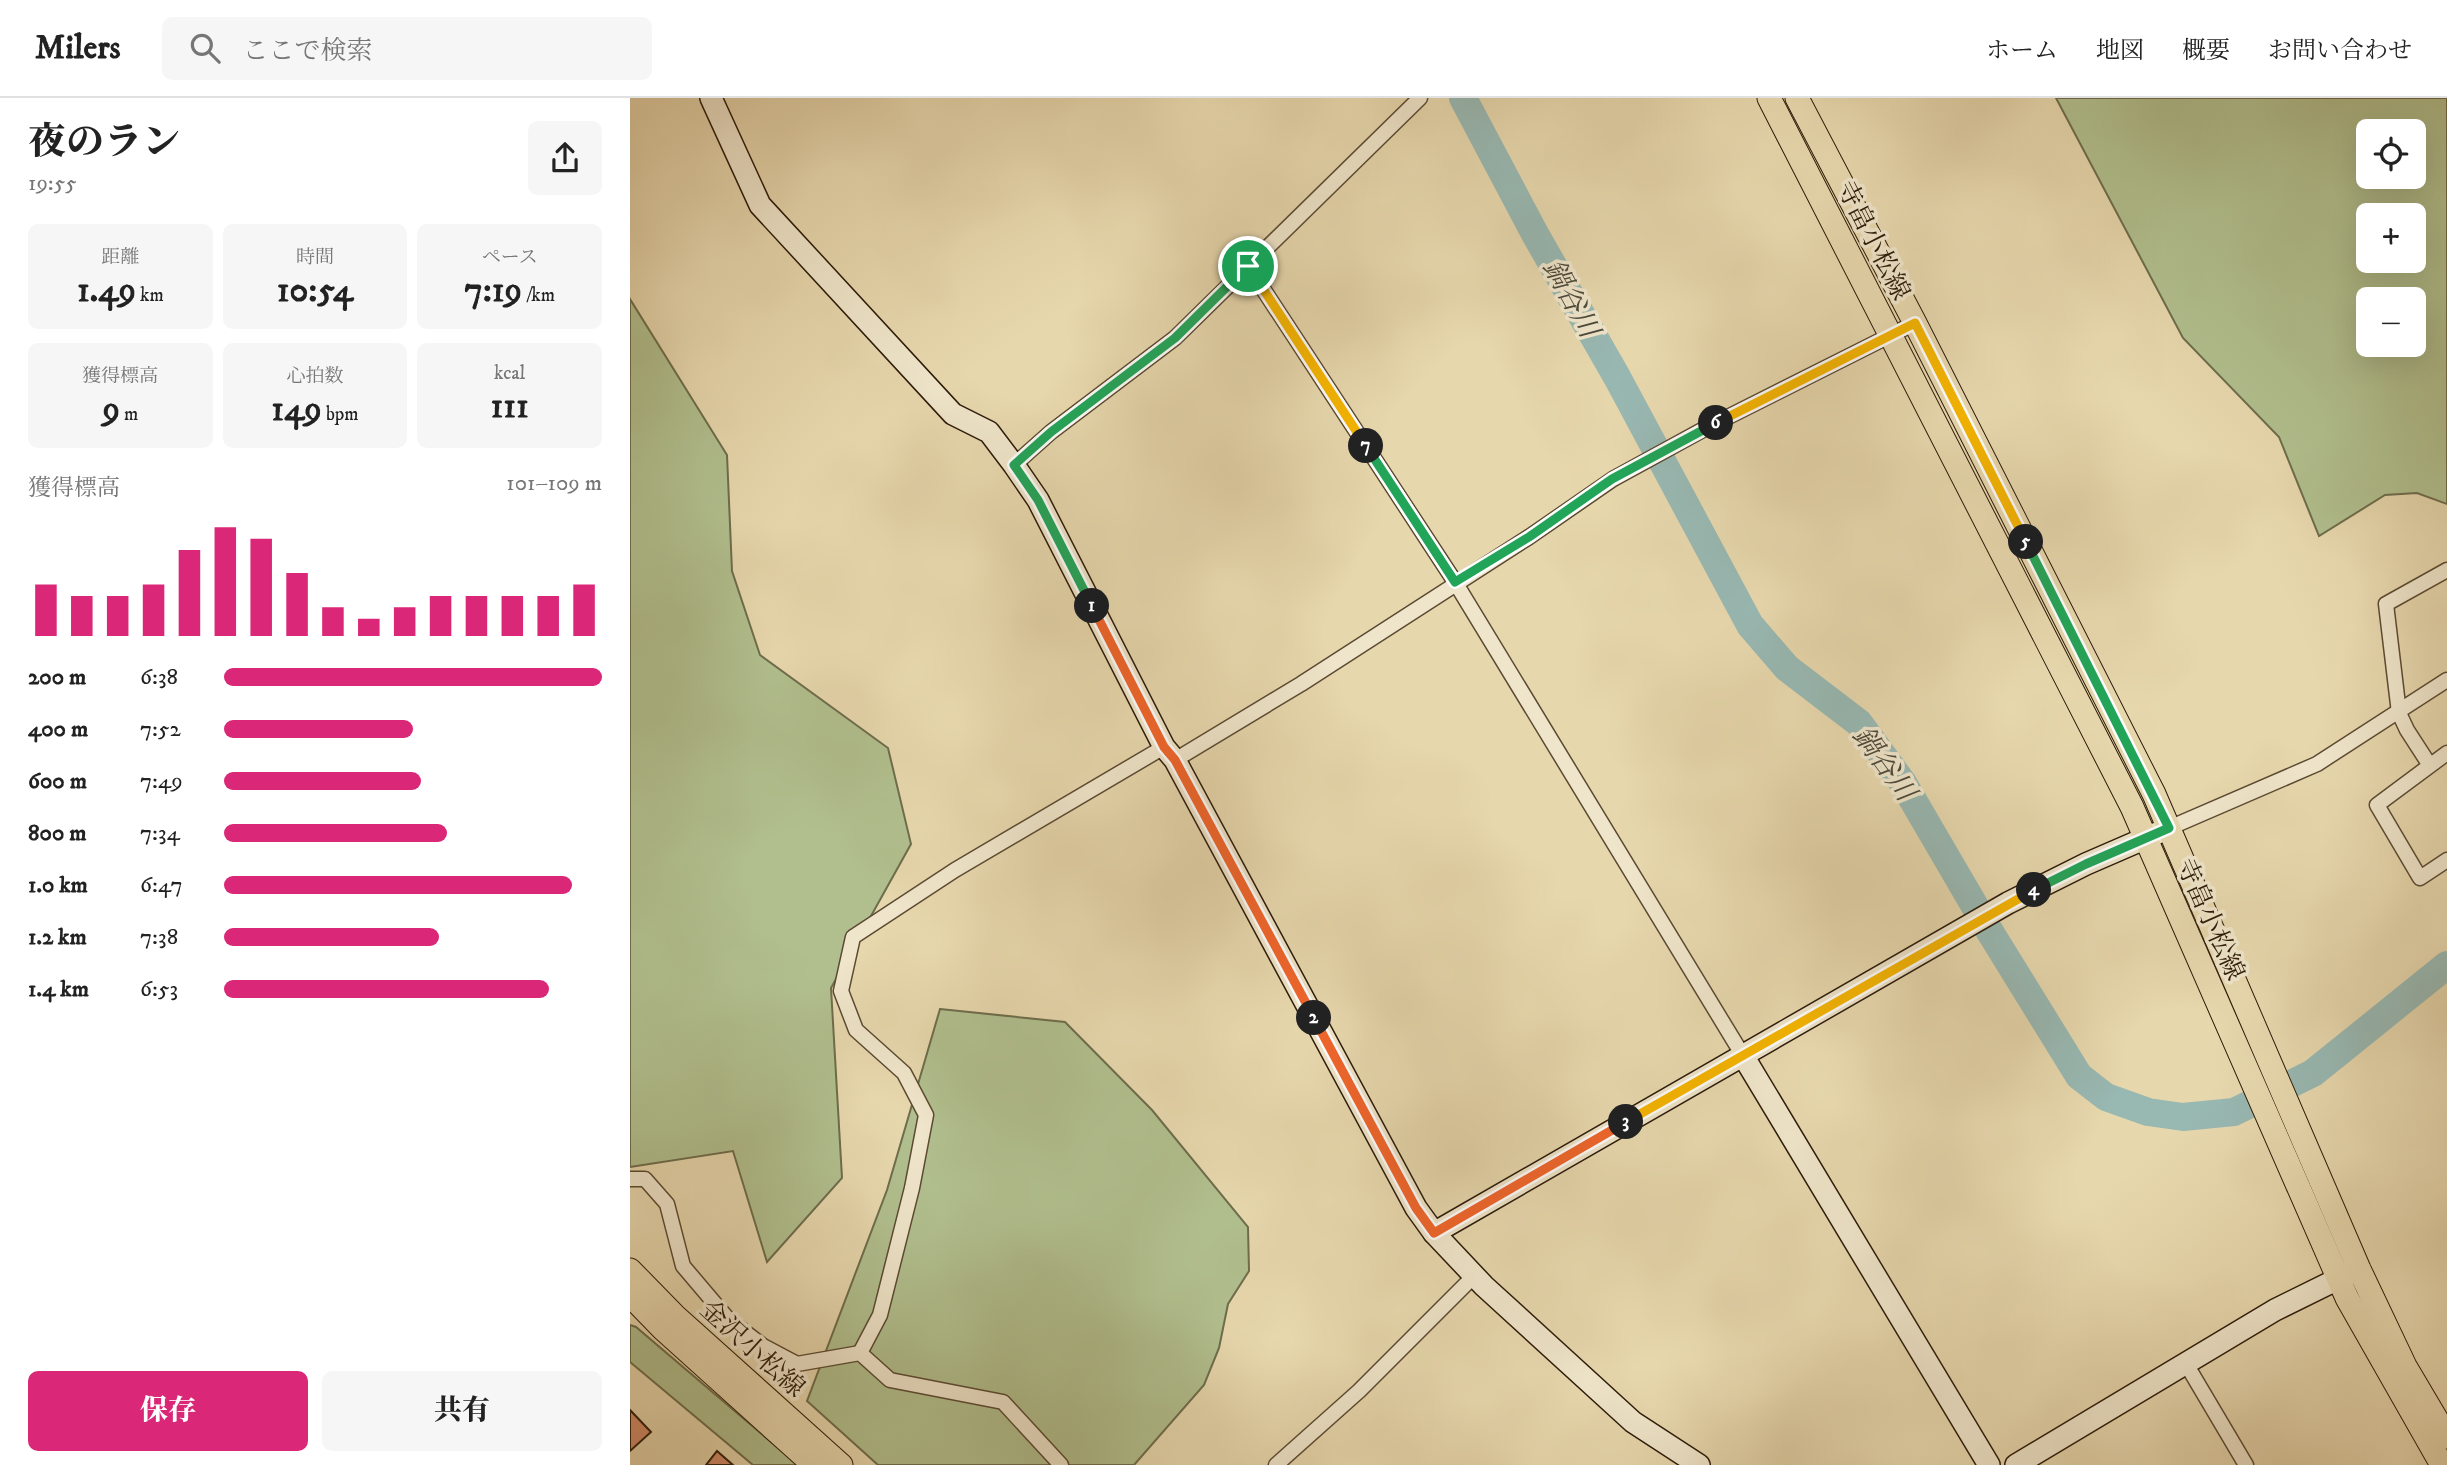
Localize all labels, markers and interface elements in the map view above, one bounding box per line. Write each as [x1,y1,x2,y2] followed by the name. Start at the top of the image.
[162,17,652,80] search box
[35,28,120,69] text: Milers
[186,29,224,67] icon: search
[242,35,372,68] text: ここで検索
[1986,36,2058,66] text: ホーム
[2096,36,2144,66] text: 地図
[2182,36,2230,66] text: 概要
[2268,36,2412,66] text: お問い合わせ
[28,119,180,167] text: 夜のラン
[2356,119,2426,357] map controls
[2356,119,2426,189] button: locate
[528,121,602,195] button: share
[28,169,77,198] text: 19:55
[1828,175,1917,306] street label: 寺畠小松線
[2356,203,2426,273] button: +
[1218,236,1278,296] pin
[101,246,139,269] text: 距離
[296,246,334,269] text: 時間
[482,246,538,269] text: ペース
[1229,247,1267,285] icon: arrive
[1535,254,1608,347] water label: 鍋谷川
[77,269,136,313] text: 1.49
[277,269,353,313] text: 10:54
[464,269,522,313] text: 7:19
[136,284,164,307] text: km
[522,284,555,307] text: /km
[2356,287,2426,357] button: −
[494,362,525,385] text: kcal
[82,365,158,388] text: 獲得標高
[286,365,344,388] text: 心拍数
[490,385,529,429] text: 111
[102,388,120,432] text: 9
[271,388,322,432] text: 149
[120,403,138,426] text: m
[322,403,359,426] text: bpm
[1698,406,1734,440] pin: 6
[1711,411,1720,434] text: 6
[1348,428,1384,464] pin: 7
[1360,434,1371,457] text: 7
[506,469,602,498] text: 101–109 m
[28,474,120,503] text: 獲得標高
[2008,524,2044,560] pin: 5
[2021,530,2030,553] text: 5
[1074,588,1110,624] pin: 1
[1088,594,1095,617] text: 1
[28,663,86,692] text: 200 m
[140,663,178,692] text: 6:38
[28,715,88,744] text: 400 m
[140,715,181,744] text: 7:52
[1845,720,1924,811] water label: 鍋谷川
[28,767,87,796] text: 600 m
[140,767,183,796] text: 7:49
[28,819,86,848] text: 800 m
[140,819,180,848] text: 7:34
[2168,854,2251,986] street label: 寺畠小松線
[28,871,88,900] text: 1.0 km
[140,871,183,900] text: 6:47
[2016,872,2052,908] pin: 4
[2028,878,2039,901] text: 4
[28,923,87,952] text: 1.2 km
[140,923,178,952] text: 7:38
[28,975,89,1004] text: 1.4 km
[140,975,178,1004] text: 6:53
[1296,1000,1332,1035] pin: 2
[1309,1006,1318,1029] text: 2
[1608,1104,1644,1140] pin: 3
[1622,1110,1629,1133] text: 3
[693,1293,811,1405] street label: 金沢小松線
[28,1371,308,1451] button: 保存
[322,1371,602,1451] button: 共有

